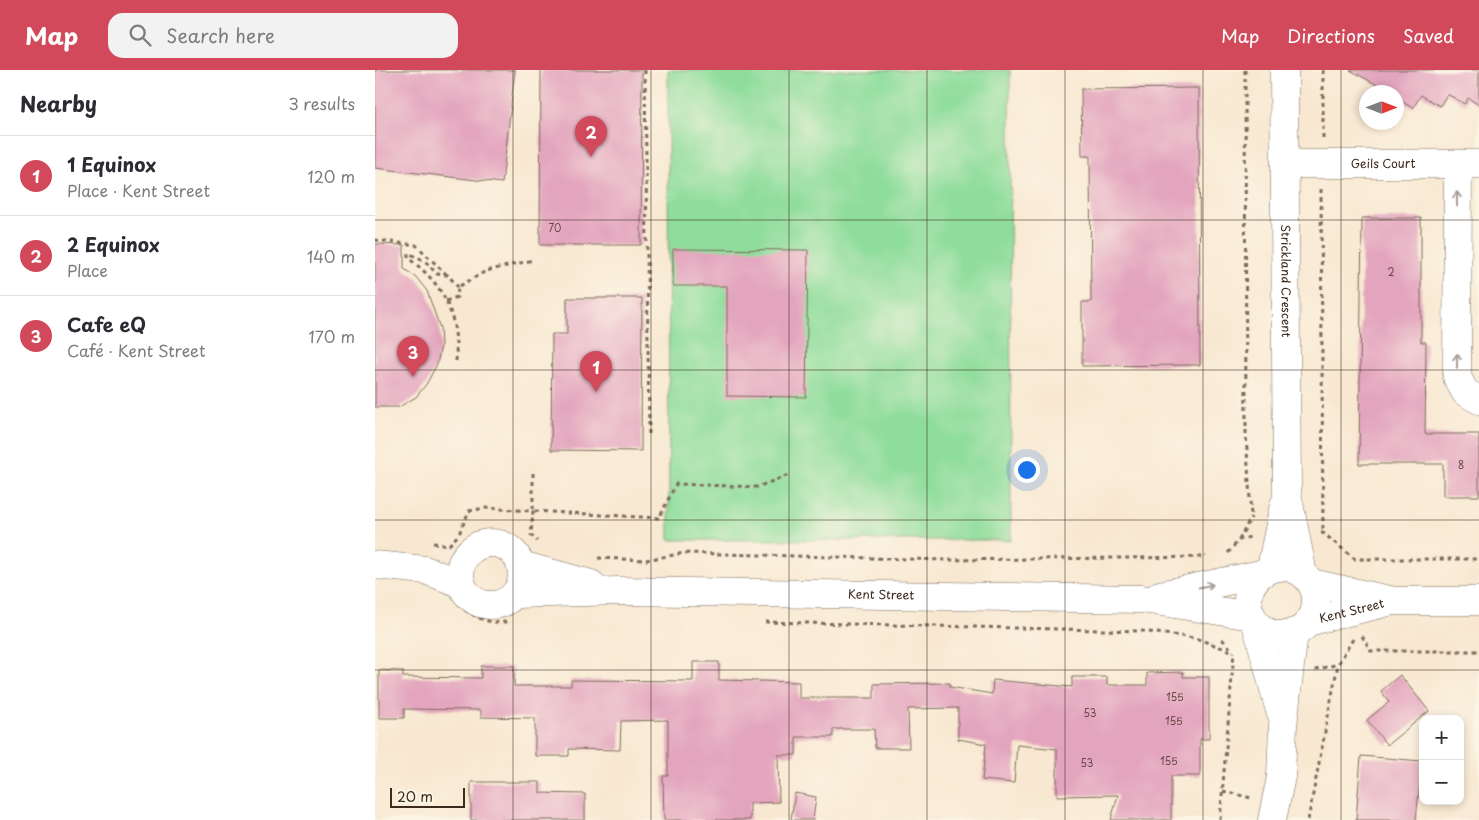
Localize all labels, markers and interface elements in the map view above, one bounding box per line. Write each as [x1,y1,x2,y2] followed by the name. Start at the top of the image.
[108,13,458,58] search box
[25,17,78,53] text: Map
[126,21,154,49] icon: search
[166,21,275,49] text: Search here
[1221,22,1259,49] text: Map
[1287,22,1375,49] text: Directions
[1403,22,1454,49] text: Saved
[1359,85,1404,130] north arrow
[20,87,97,119] text: Nearby
[288,91,355,115] text: 3 results
[575,116,607,157] pin: 2
[67,150,156,178] text: 1 Equinox
[1351,154,1415,172] street label: Geils Court
[32,164,40,188] text: 1
[308,164,355,188] text: 120 m
[67,178,210,202] text: Place · Kent Street
[1452,191,1462,208] one-way arrow
[549,220,561,235] house number: 70
[1277,224,1296,338] street label: Strickland Crescent
[67,230,160,258] text: 2 Equinox
[30,244,42,268] text: 2
[307,244,355,268] text: 140 m
[67,258,108,282] text: Place
[1387,264,1395,279] house number: 2
[67,310,146,338] text: Cafe eQ
[31,324,41,348] text: 3
[309,324,355,348] text: 170 m
[397,336,429,377] pin: 3
[67,338,206,362] text: Café · Kent Street
[580,351,612,392] pin: 1
[1452,354,1462,370] one-way arrow
[1014,457,1040,483] your location
[1458,457,1464,472] house number: 8
[1198,580,1214,590] one-way arrow
[848,585,914,604] street label: Kent Street
[1317,594,1386,627] street label: Kent Street
[1166,689,1184,704] house number: 155
[1084,705,1096,720] house number: 53
[1165,713,1183,728] house number: 155
[1419,715,1464,805] map controls
[1419,715,1464,760] button: +
[1160,753,1178,768] house number: 155
[1081,755,1093,770] house number: 53
[1419,760,1464,805] button: −
[390,785,465,808] scale bar
[397,786,433,807] text: 20 m

